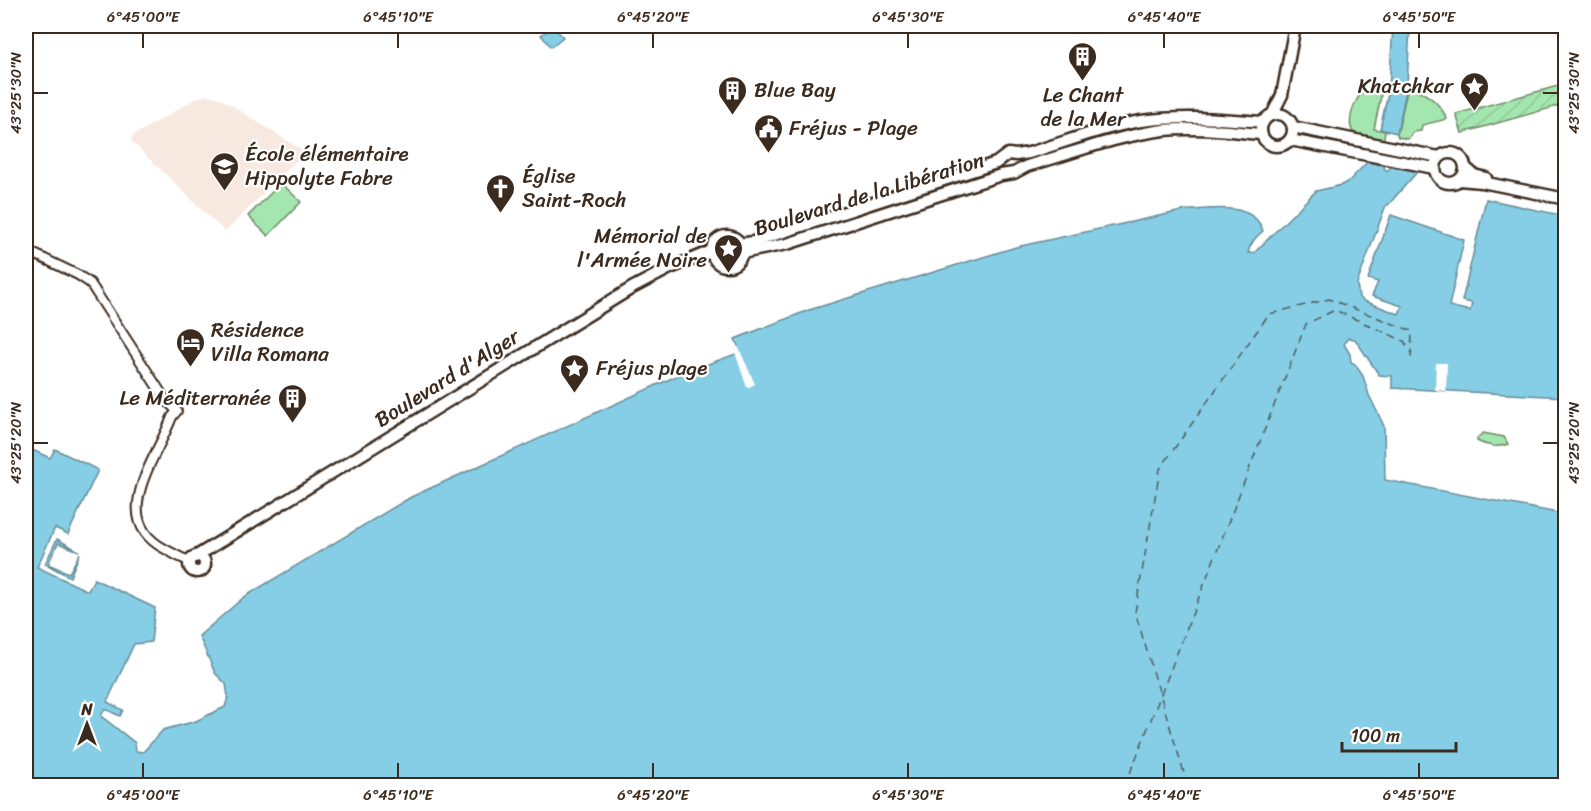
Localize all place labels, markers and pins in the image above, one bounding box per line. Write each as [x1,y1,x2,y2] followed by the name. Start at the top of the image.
[1067,40,1099,82] building icon: Le Chant de la Mer
[1358,67,1454,105] place label: Khatchkar
[1458,70,1490,112] place icon: Khatchkar
[754,71,836,109] place label: Blue Bay
[717,74,749,116] building icon: Blue Bay
[1040,76,1127,138] place label: Le Chant de la Mer
[789,109,918,147] place label: Fréjus - Plage
[752,112,784,154] public building icon: Fréjus - Plage
[245,135,409,197] place label: École élémentaire Hippolyte Fabre
[208,150,240,192] school or university icon: École élémentaire Hippolyte Fabre
[522,157,626,219] place label: Église Saint-Roch
[485,172,517,214] church icon: Église Saint-Roch
[577,217,707,279] place label: Mémorial de l'Armée Noire
[712,232,744,274] place icon: Mémorial de l'Armée Noire
[211,311,329,373] place label: Résidence Villa Romana
[174,326,206,368] hotel icon: Résidence Villa Romana
[596,349,707,387] place label: Fréjus plage
[559,352,591,394] place icon: Fréjus plage
[119,379,271,417] place label: Le Méditerranée
[276,382,308,424] building icon: Le Méditerranée

